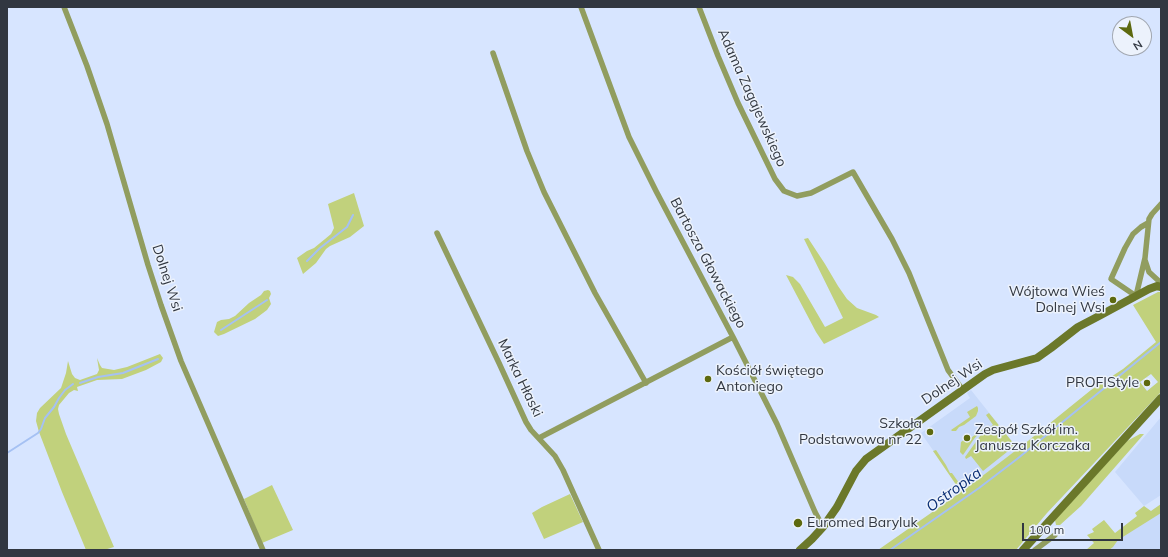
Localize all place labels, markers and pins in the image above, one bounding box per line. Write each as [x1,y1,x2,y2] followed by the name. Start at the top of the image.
[1009,284,1105,316] place label: Wójtowa Wieś Dolnej Wsi
[1108,295,1118,305] marker: Wójtowa Wieś Dolnej Wsi
[716,363,824,396] place label: Kościół świętego Antoniego
[703,374,713,384] marker: Kościół świętego Antoniego
[1066,375,1139,391] place label: PROFIStyle
[1142,378,1152,388] marker: PROFIStyle
[799,416,922,448] place label: Szkoła Podstawowa nr 22
[975,422,1090,454] place label: Zespół Szkół im. Janusza Korczaka
[925,427,935,437] marker: Szkoła Podstawowa nr 22
[962,433,972,443] marker: Zespół Szkół im. Janusza Korczaka
[807,515,918,531] place label: Euromed Baryluk
[792,517,804,529] marker: Euromed Baryluk

